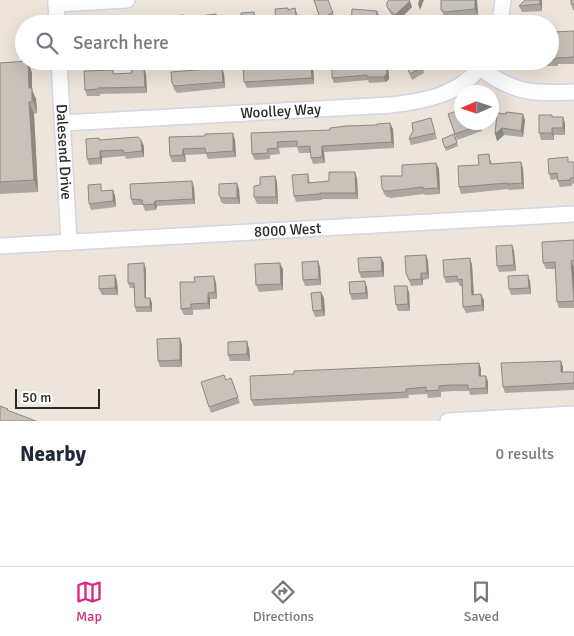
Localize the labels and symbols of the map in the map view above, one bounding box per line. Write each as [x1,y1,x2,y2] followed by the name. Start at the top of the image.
[454,85,499,130] north arrow
[240,100,321,122] street label: Woolley Way
[52,103,76,200] street label: Dalesend Drive
[253,219,322,241] street label: 8000 West
[15,386,100,409] scale bar

